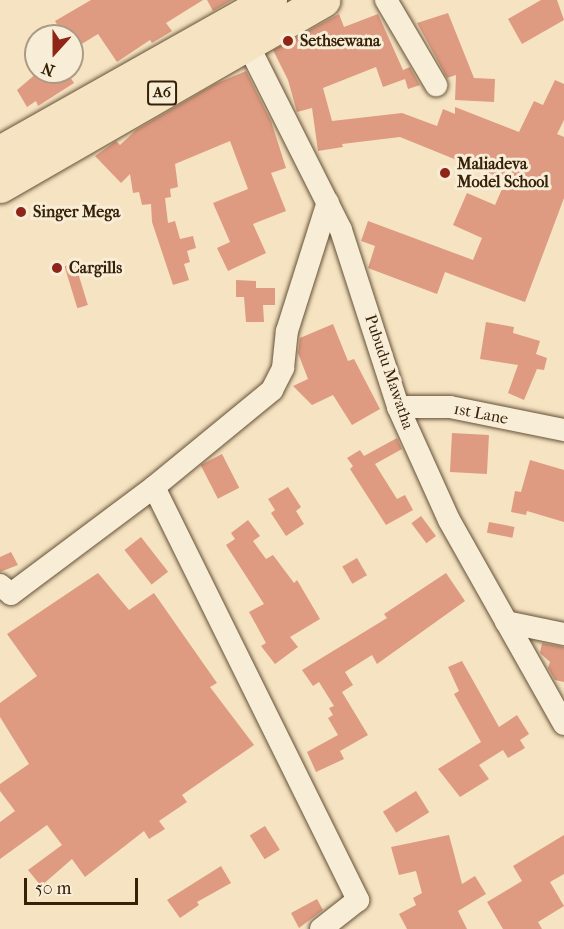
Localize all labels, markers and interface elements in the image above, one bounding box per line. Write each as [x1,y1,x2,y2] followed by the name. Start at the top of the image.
[24,24,84,84] north arrow
[300,31,380,51] place label: Sethsewana
[281,34,295,48] marker: Sethsewana
[39,58,57,80] text: N
[147,81,177,105] road number: A6
[457,154,549,192] place label: Maliadeva Model School
[438,166,452,180] marker: Maliadeva Model School
[33,202,120,222] place label: Singer Mega
[14,205,28,219] marker: Singer Mega
[69,258,122,278] place label: Cargills
[50,261,64,275] marker: Cargills
[360,312,418,432] street label: Pubudu Mawatha
[452,399,510,429] street label: 1st Lane
[27,866,141,904] scale bar
[35,878,71,899] text: 50 m

